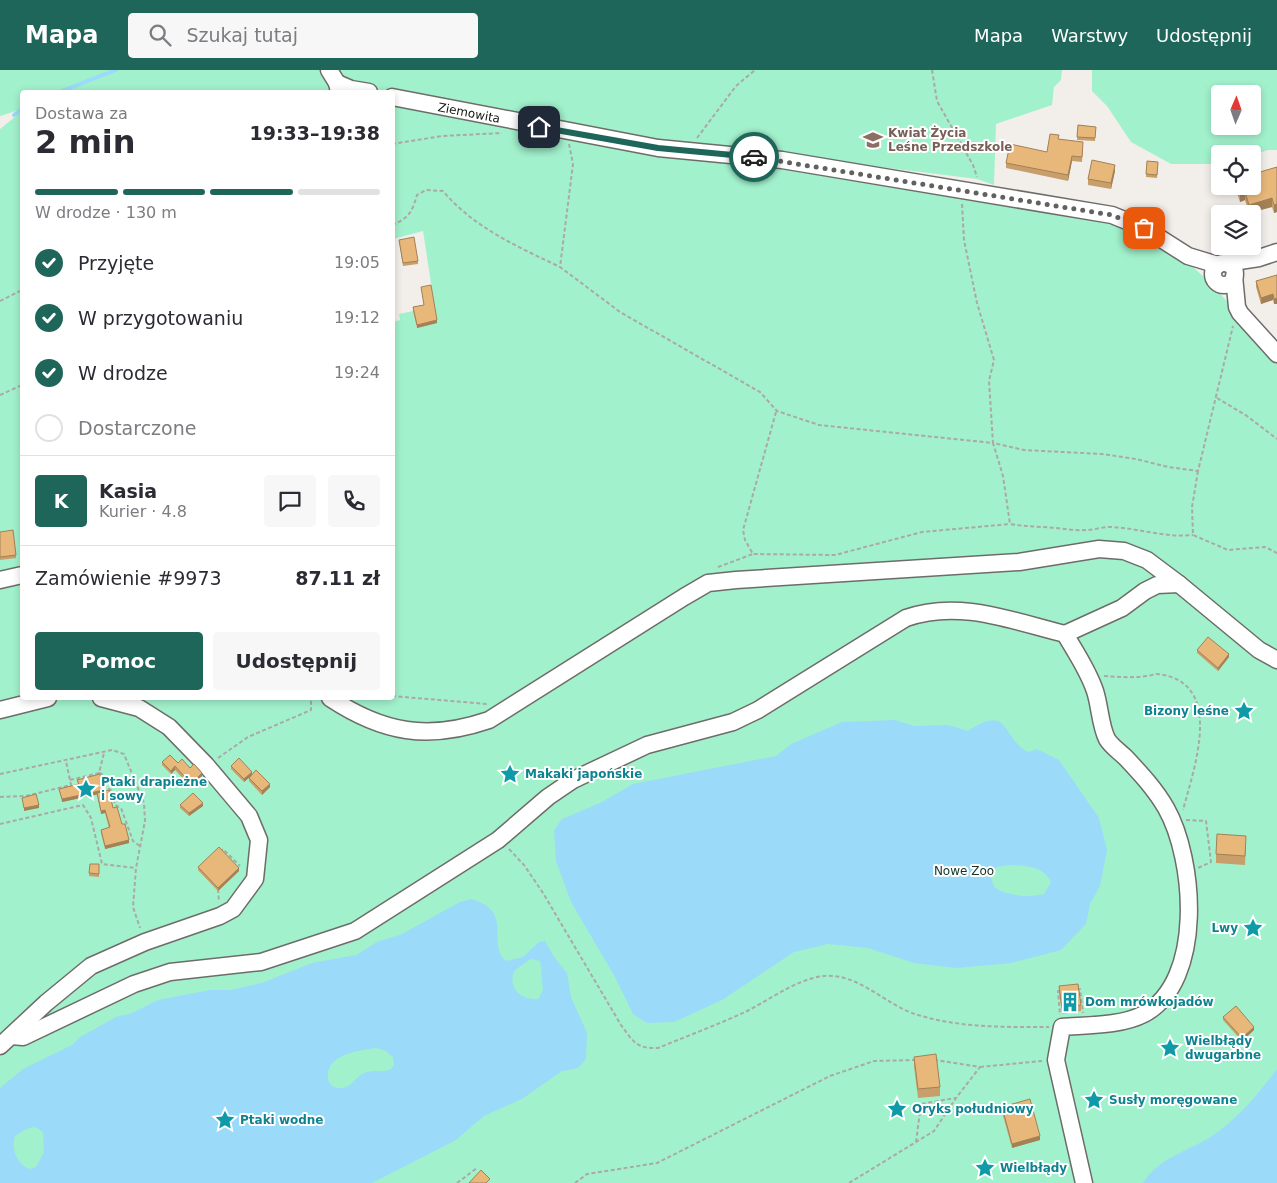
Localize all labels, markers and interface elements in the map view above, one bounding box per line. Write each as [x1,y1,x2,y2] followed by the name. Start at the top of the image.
[128,13,478,58] search box
[25,21,98,49] text: Mapa
[146,21,174,49] icon: search
[186,24,298,46] text: Szukaj tutaj
[974,25,1023,46] text: Mapa
[1051,25,1128,46] text: Warstwy
[1156,25,1252,46] text: Udostępnij
[1211,85,1261,135] north arrow
[1211,85,1261,255] map controls
[437,100,501,126] street label: Ziemowita
[35,104,128,123] text: Dostawa za
[518,106,560,148] pin
[525,113,553,141] icon: home
[250,122,380,144] text: 19:33–19:38
[35,123,136,161] text: 2 min
[888,125,1013,154] place label: Kwiat Życia Leśne Przedszkole
[862,129,884,151] school or university icon: Kwiat Życia Leśne Przedszkole
[729,132,779,182] courier
[740,143,768,171] icon: car
[1211,145,1261,195] button: locate
[35,203,177,222] text: W drodze · 130 m
[1211,205,1261,255] button: layers
[1123,207,1165,249] pin
[1130,214,1158,242] icon: bag
[35,249,63,277] icon: check
[78,252,154,274] text: Przyjęte
[334,253,380,272] text: 19:05
[35,304,63,332] icon: check
[78,307,243,329] text: W przygotowaniu
[334,308,380,327] text: 19:12
[35,359,63,387] icon: check
[78,362,168,384] text: W drodze
[334,363,380,382] text: 19:24
[78,417,196,439] text: Dostarczone
[264,475,316,527] button: chat
[328,475,380,527] button: phone
[99,480,157,502] text: Kasia
[54,490,68,512] text: K
[99,502,187,521] text: Kurier · 4.8
[35,567,222,589] text: Zamówienie #9973
[295,567,380,589] text: 87.11 zł
[35,632,203,690] button: Pomoc
[213,632,380,690] button: Udostępnij
[1233,700,1255,722] place icon: Bizony leśne
[1144,704,1229,718] place label: Bizony leśne
[499,763,521,785] place icon: Makaki japońskie
[525,767,642,781] place label: Makaki japońskie
[101,775,207,803] place label: Ptaki drapieżne i sowy
[75,778,97,800] place icon: Ptaki drapieżne i sowy
[934,864,994,878] park label: Nowe Zoo
[1242,917,1264,939] place icon: Lwy
[1211,921,1238,935] place label: Lwy
[1059,991,1081,1013] building icon: Dom mrówkojadów
[1085,995,1214,1009] place label: Dom mrówkojadów
[1185,1034,1261,1062] place label: Wielbłądy dwugarbne
[1159,1037,1181,1059] place icon: Wielbłądy dwugarbne
[1083,1089,1105,1111] place icon: Susły moręgowane
[1109,1093,1237,1107] place label: Susły moręgowane
[886,1098,908,1120] place icon: Oryks południowy
[912,1102,1034,1116] place label: Oryks południowy
[214,1109,236,1131] place icon: Ptaki wodne
[240,1113,324,1127] place label: Ptaki wodne
[974,1157,996,1179] place icon: Wielbłądy
[1000,1161,1067,1175] place label: Wielbłądy

